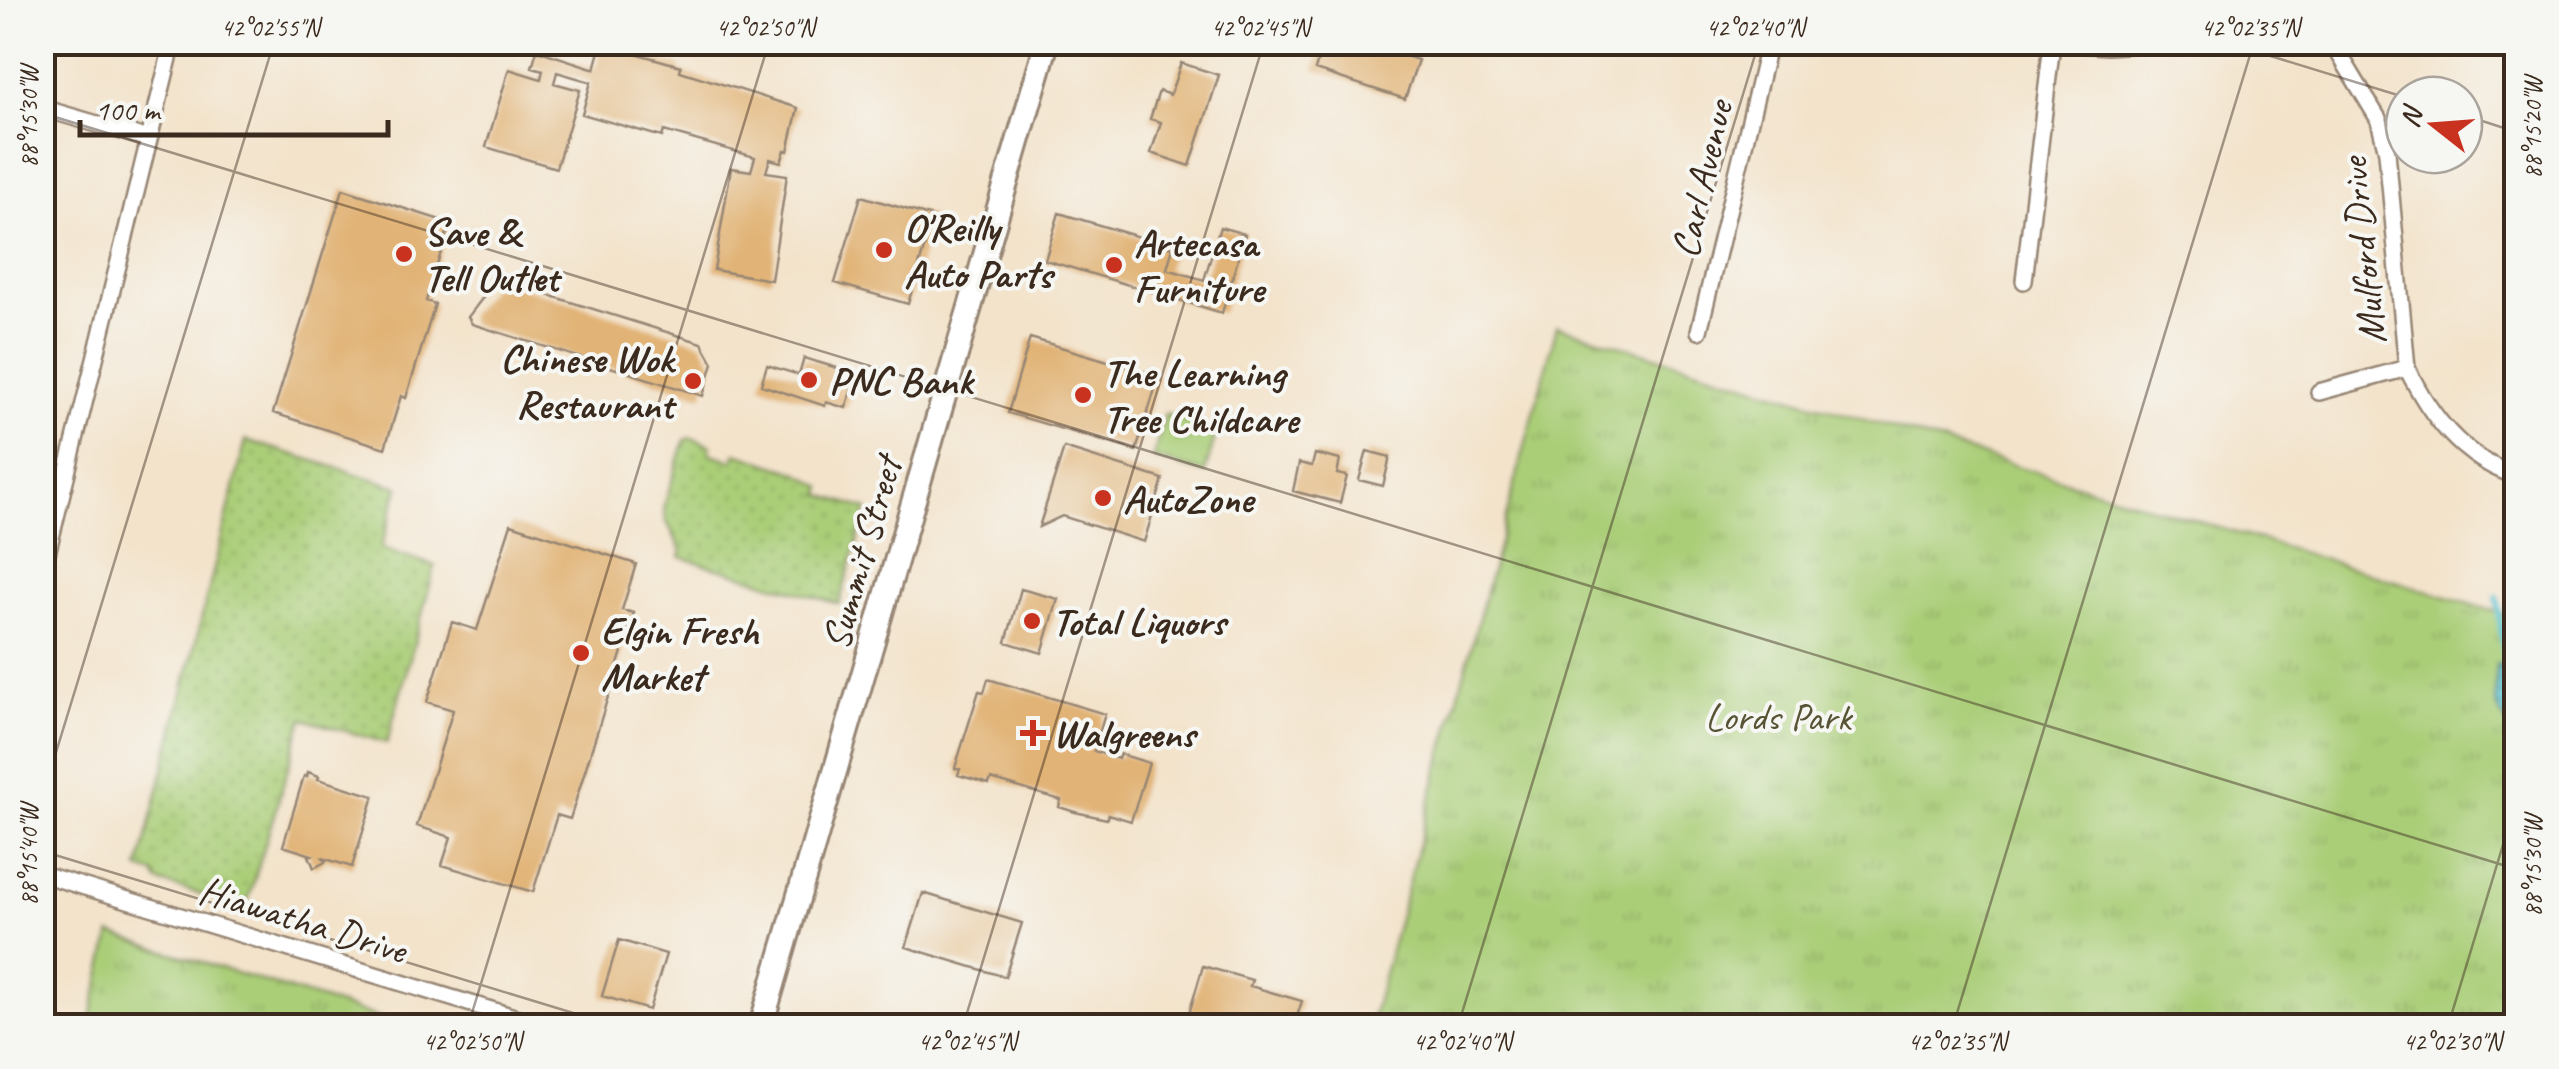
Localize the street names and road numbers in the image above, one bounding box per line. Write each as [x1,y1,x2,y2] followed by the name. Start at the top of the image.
[1660,93,1745,262] street label: Carl Avenue
[2328,152,2398,347] street label: Mulford Drive
[811,446,915,655] street label: Summit Street
[193,865,415,976] street label: Hiawatha Drive

